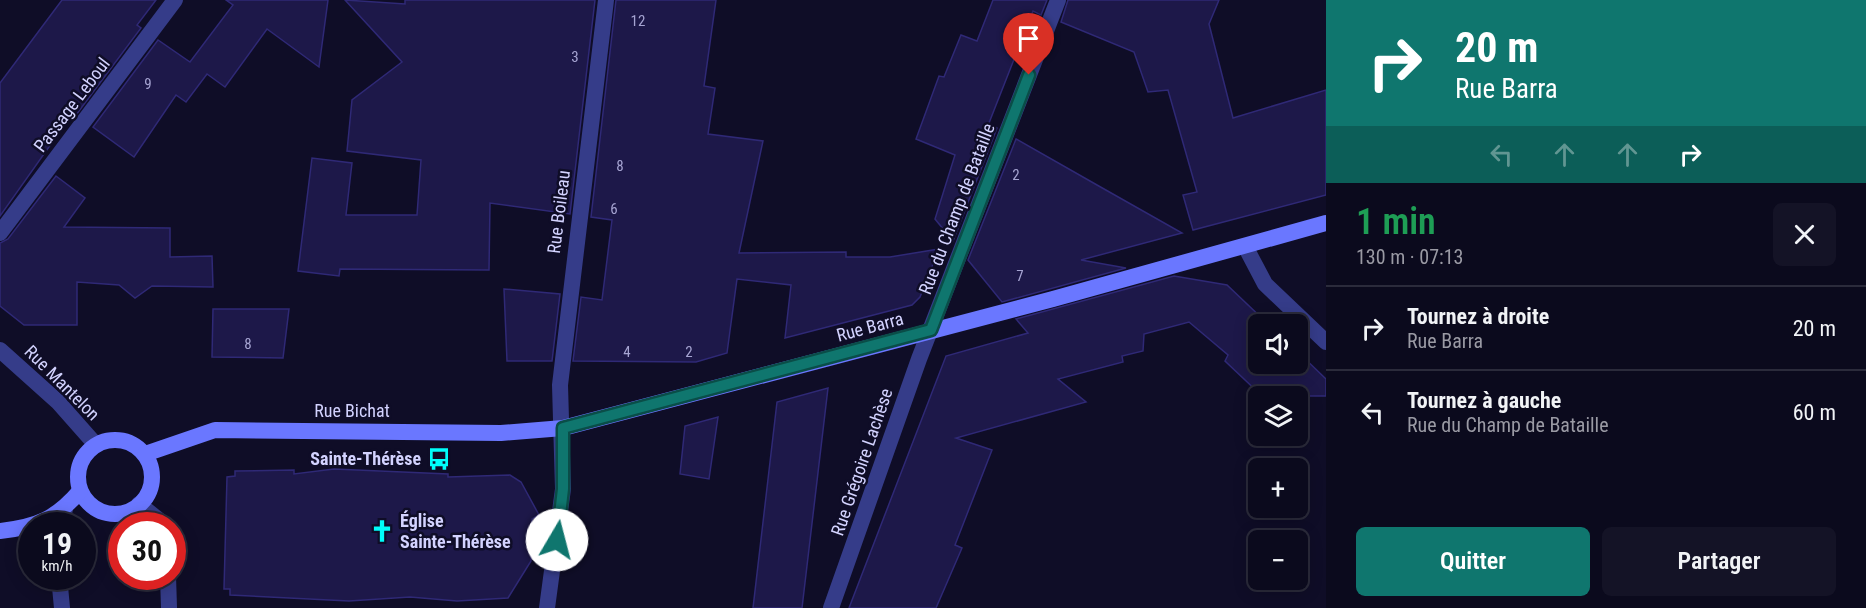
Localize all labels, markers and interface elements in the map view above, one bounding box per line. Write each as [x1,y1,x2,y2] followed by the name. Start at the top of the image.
[631,12,645,30] house number: 12
[1003,13,1054,75] pin
[1012,22,1045,55] icon: arrive
[1455,23,1538,72] text: 20 m
[1356,24,1434,102] icon: right
[571,48,579,66] house number: 3
[29,53,114,156] street label: Passage Leboul
[1455,73,1558,105] text: Rue Barra
[144,75,152,93] house number: 9
[914,120,999,297] street label: Rue du Champ de Bataille
[1485,138,1518,171] icon: left
[1548,138,1581,171] icon: ahead
[1611,138,1644,171] icon: ahead
[1674,138,1707,171] icon: right
[616,157,624,175] house number: 8
[1012,166,1020,184] house number: 2
[543,169,574,255] street label: Rue Boileau
[610,200,618,218] house number: 6
[1356,201,1436,243] text: 1 min
[1773,203,1836,266] button: close
[1356,245,1463,269] text: 130 m · 07:13
[1016,267,1024,285] house number: 7
[1407,304,1549,329] text: Tournez à droite
[834,308,906,346] street label: Rue Barra
[1356,312,1389,345] icon: right
[1248,314,1308,590] map controls
[1248,314,1308,374] button: sound
[1793,316,1836,341] text: 20 m
[1407,329,1483,353] text: Rue Barra
[244,335,252,353] house number: 8
[20,341,104,425] street label: Rue Mantelon
[623,343,631,361] house number: 4
[685,343,693,361] house number: 2
[826,385,897,538] street label: Rue Grégoire Lachèse
[1248,386,1308,446] button: layers
[1407,388,1561,413] text: Tournez à gauche
[1356,396,1389,429] icon: left
[314,400,390,421] street label: Rue Bichat
[1793,400,1836,425] text: 60 m
[1407,413,1609,437] text: Rue du Champ de Bataille
[426,446,452,472] bus stop icon: Sainte-Thérèse
[310,448,421,469] place label: Sainte-Thérèse
[1248,458,1308,518] button: +
[525,508,589,572] position arrow
[400,510,511,552] place label: Église Sainte-Thérèse
[108,512,186,590] speed limit sign: 30
[369,518,395,544] church icon: Église Sainte-Thérèse
[42,526,72,561] text: 19
[1356,527,1590,596] button: Quitter
[1602,527,1836,596] button: Partager
[1248,530,1308,590] button: −
[42,557,72,575] text: km/h

